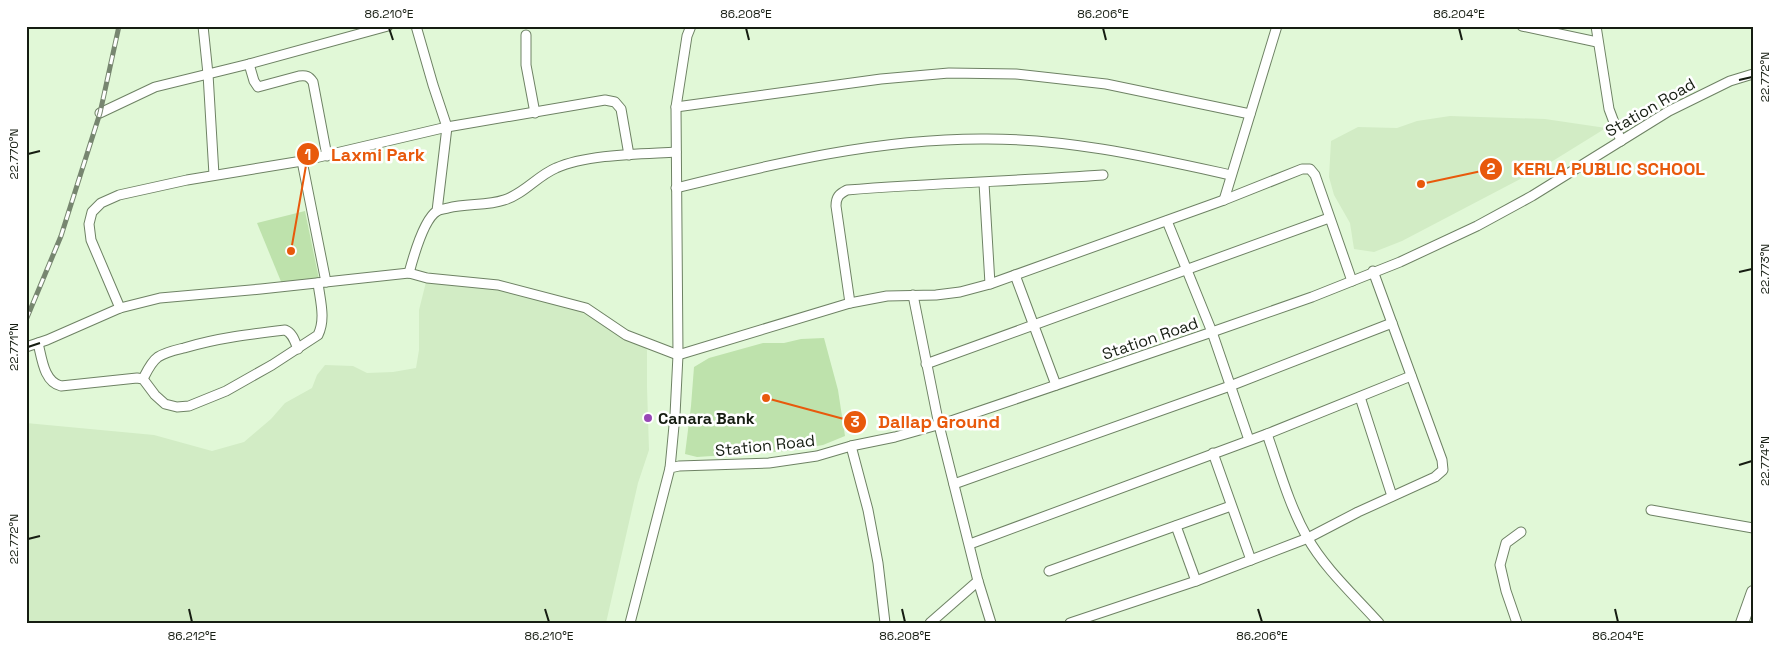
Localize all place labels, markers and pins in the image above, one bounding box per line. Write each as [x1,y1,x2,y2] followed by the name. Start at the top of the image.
[296,138,435,171] callout: Laxmi Park
[1478,152,1716,185] callout: KERLA PUBLIC SCHOOL
[843,406,1009,439] callout: Dallap Ground
[658,408,755,429] place label: Canara Bank
[642,412,654,424] marker: Canara Bank

